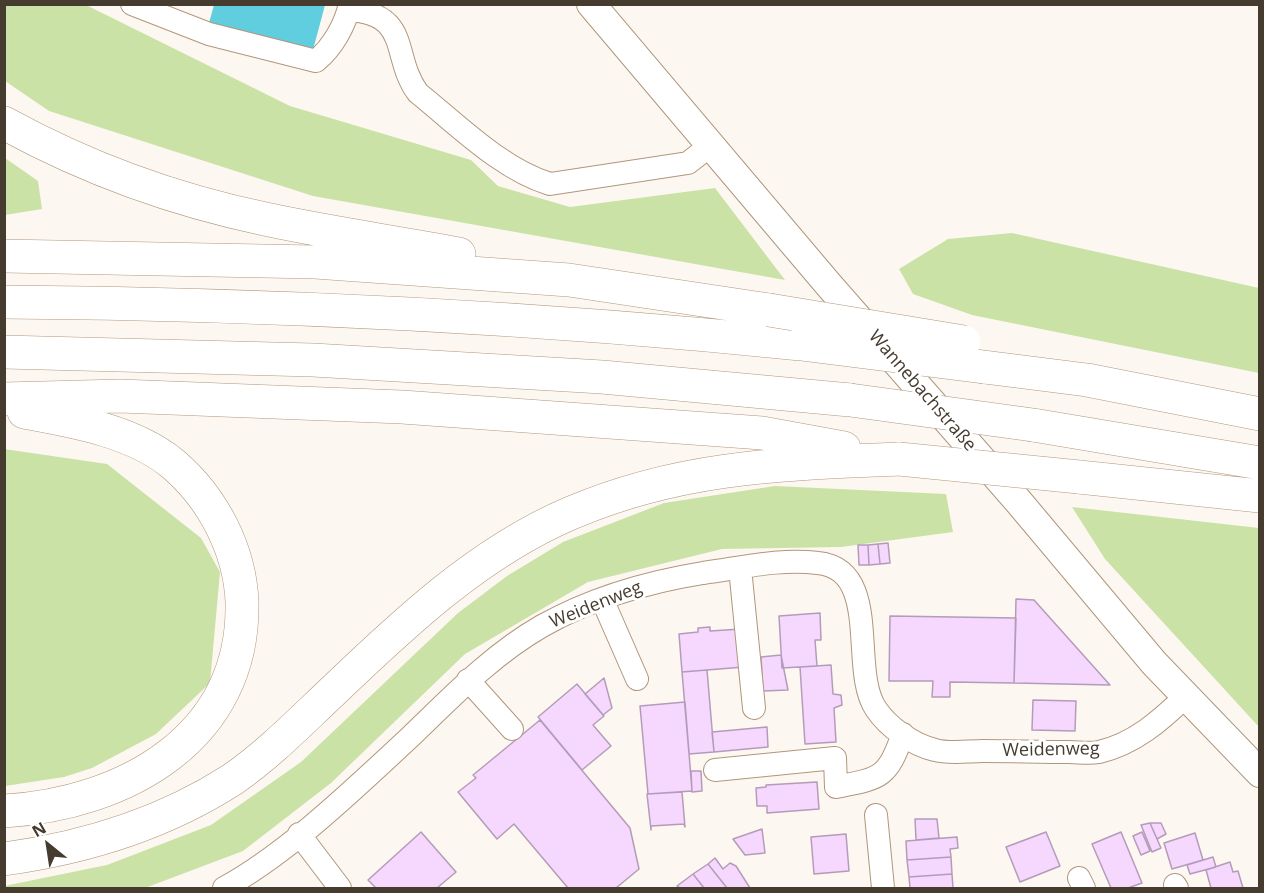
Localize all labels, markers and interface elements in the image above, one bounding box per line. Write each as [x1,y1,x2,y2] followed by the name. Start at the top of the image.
[864,326,980,456] street label: Wannebachstraße
[547,577,645,633] street label: Weidenweg
[1002,738,1100,762] street label: Weidenweg
[18,815,78,875] north arrow
[28,817,50,842] text: N

